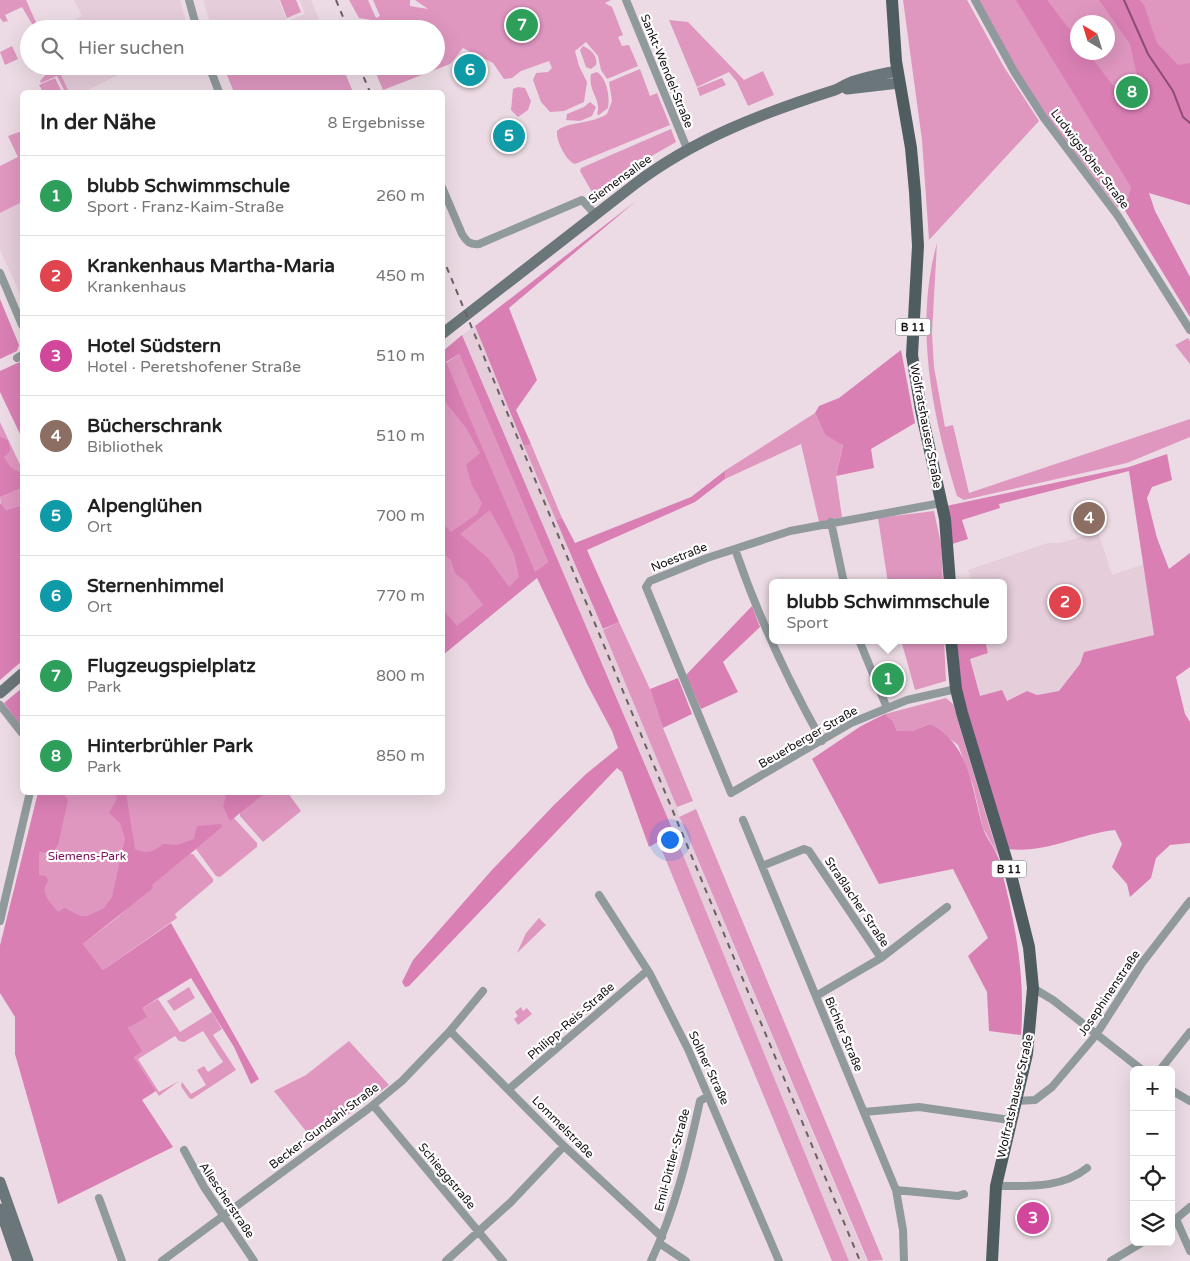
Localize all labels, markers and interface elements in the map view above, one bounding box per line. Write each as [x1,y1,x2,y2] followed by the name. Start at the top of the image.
[506,6,538,44] pin: 7
[638,12,696,130] street label: Sankt-Wendel-Straße
[1070,15,1115,60] north arrow
[20,20,445,75] search box
[38,34,66,62] icon: search
[78,37,185,59] text: Hier suchen
[454,51,486,89] pin: 6
[1116,73,1148,111] pin: 8
[1048,106,1132,212] street label: Ludwigshöher Straße
[40,110,156,135] text: In der Nähe
[327,113,425,133] text: 8 Ergebnisse
[493,117,525,155] pin: 5
[586,151,654,206] street label: Siemensallee
[87,175,290,197] text: blubb Schwimmschule
[51,186,61,206] text: 1
[376,186,425,206] text: 260 m
[87,197,284,217] text: Sport · Franz-Kaim-Straße
[87,255,335,277] text: Krankenhaus Martha-Maria
[51,266,61,286] text: 2
[376,266,425,286] text: 450 m
[87,277,186,297] text: Krankenhaus
[896,318,930,336] road number: B 11
[87,335,221,357] text: Hotel Südstern
[51,346,61,366] text: 3
[376,346,425,366] text: 510 m
[87,357,301,377] text: Hotel · Peretshofener Straße
[907,362,945,490] street label: Wolfratshauser Straße
[87,415,222,437] text: Bücherschrank
[51,426,61,446] text: 4
[376,426,425,446] text: 510 m
[87,437,163,457] text: Bibliothek
[87,495,202,517] text: Alpenglühen
[1073,499,1105,537] pin: 4
[51,506,61,526] text: 5
[376,506,425,526] text: 700 m
[87,517,112,537] text: Ort
[649,539,709,575] street label: Noestraße
[87,575,224,597] text: Sternenhimmel
[769,579,1007,644] popup
[1049,583,1081,621] pin: 2
[51,586,61,606] text: 6
[376,586,425,606] text: 770 m
[787,591,989,613] text: blubb Schwimmschule
[87,597,112,617] text: Ort
[787,613,828,633] text: Sport
[87,655,256,677] text: Flugzeugspielplatz
[872,660,904,698] pin: 1
[51,666,61,686] text: 7
[376,666,425,686] text: 800 m
[87,677,121,697] text: Park
[756,703,860,771] street label: Beuerberger Straße
[87,735,253,757] text: Hinterbrühler Park
[51,746,61,766] text: 8
[376,746,425,766] text: 850 m
[87,757,121,777] text: Park
[657,827,683,853] your location
[48,849,127,863] park label: Siemens-Park
[822,854,892,950] street label: Straßlacher Straße
[992,861,1026,878] road number: B 11
[1075,947,1143,1039] street label: Josephinenstraße
[525,979,617,1062] street label: Philipp-Reis-Straße
[822,995,866,1074] street label: Bichler Straße
[686,1029,732,1107] street label: Sollner Straße
[994,1032,1036,1159] street label: Wolfratshauser Straße
[1130,1066,1175,1246] map controls
[1130,1066,1175,1111] button: +
[266,1080,382,1172] street label: Becker-Gundahl-Straße
[529,1093,597,1161] street label: Lommelstraße
[652,1107,693,1213] street label: Emil-Dittler-Straße
[1130,1111,1175,1156] button: −
[415,1140,479,1212] street label: Schieggstraße
[1130,1156,1175,1201] button: locate
[197,1160,258,1241] street label: Allescherstraße
[1017,1199,1049,1237] pin: 3
[1130,1201,1175,1246] button: layers

